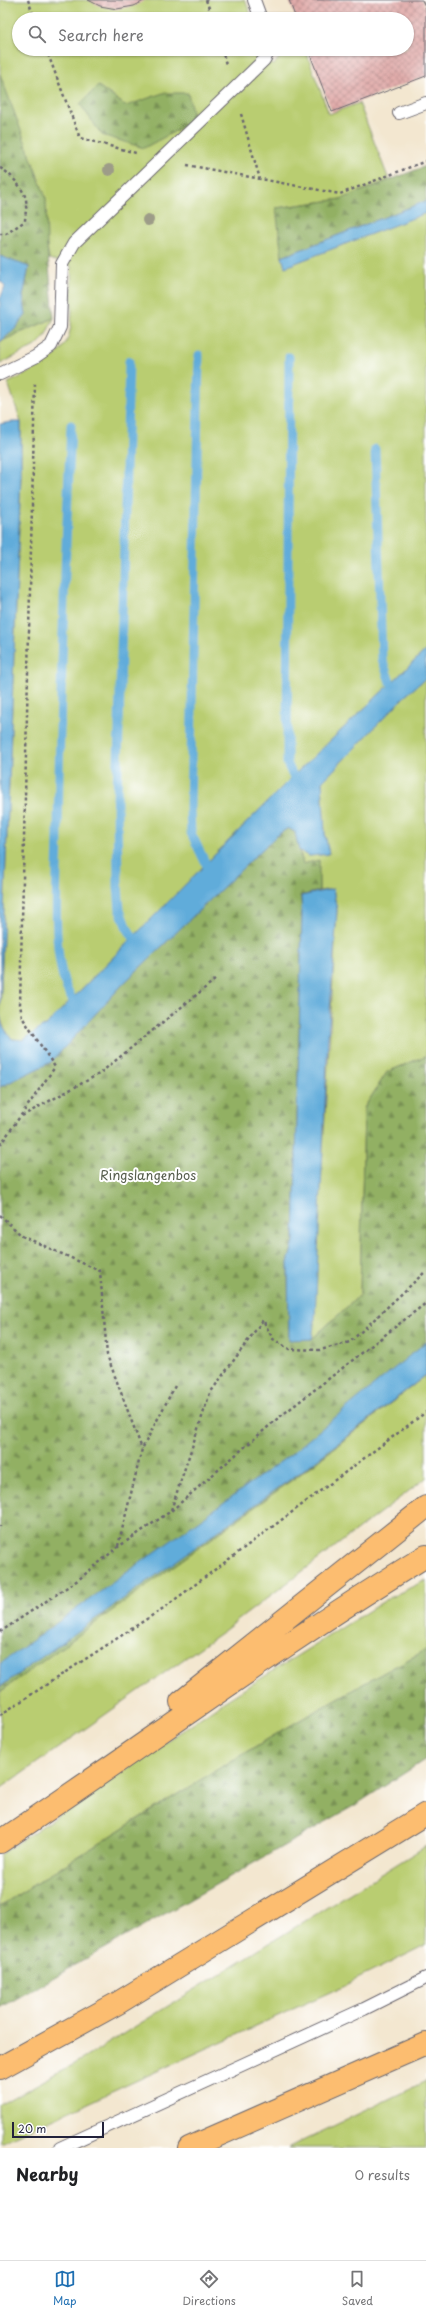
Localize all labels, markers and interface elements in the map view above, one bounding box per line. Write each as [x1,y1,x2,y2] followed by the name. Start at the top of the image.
[12,12,414,56] search box
[26,23,48,45] icon: search
[58,23,144,46] text: Search here
[100,1165,196,1184] park label: Ringslangenbos
[12,2120,104,2139] scale bar
[18,2120,46,2137] text: 20 m
[16,2161,78,2187] text: Nearby
[355,2165,410,2184] text: 0 results
[53,2268,76,2309] tab: Map
[182,2268,236,2309] tab: Directions
[342,2268,373,2309] tab: Saved

